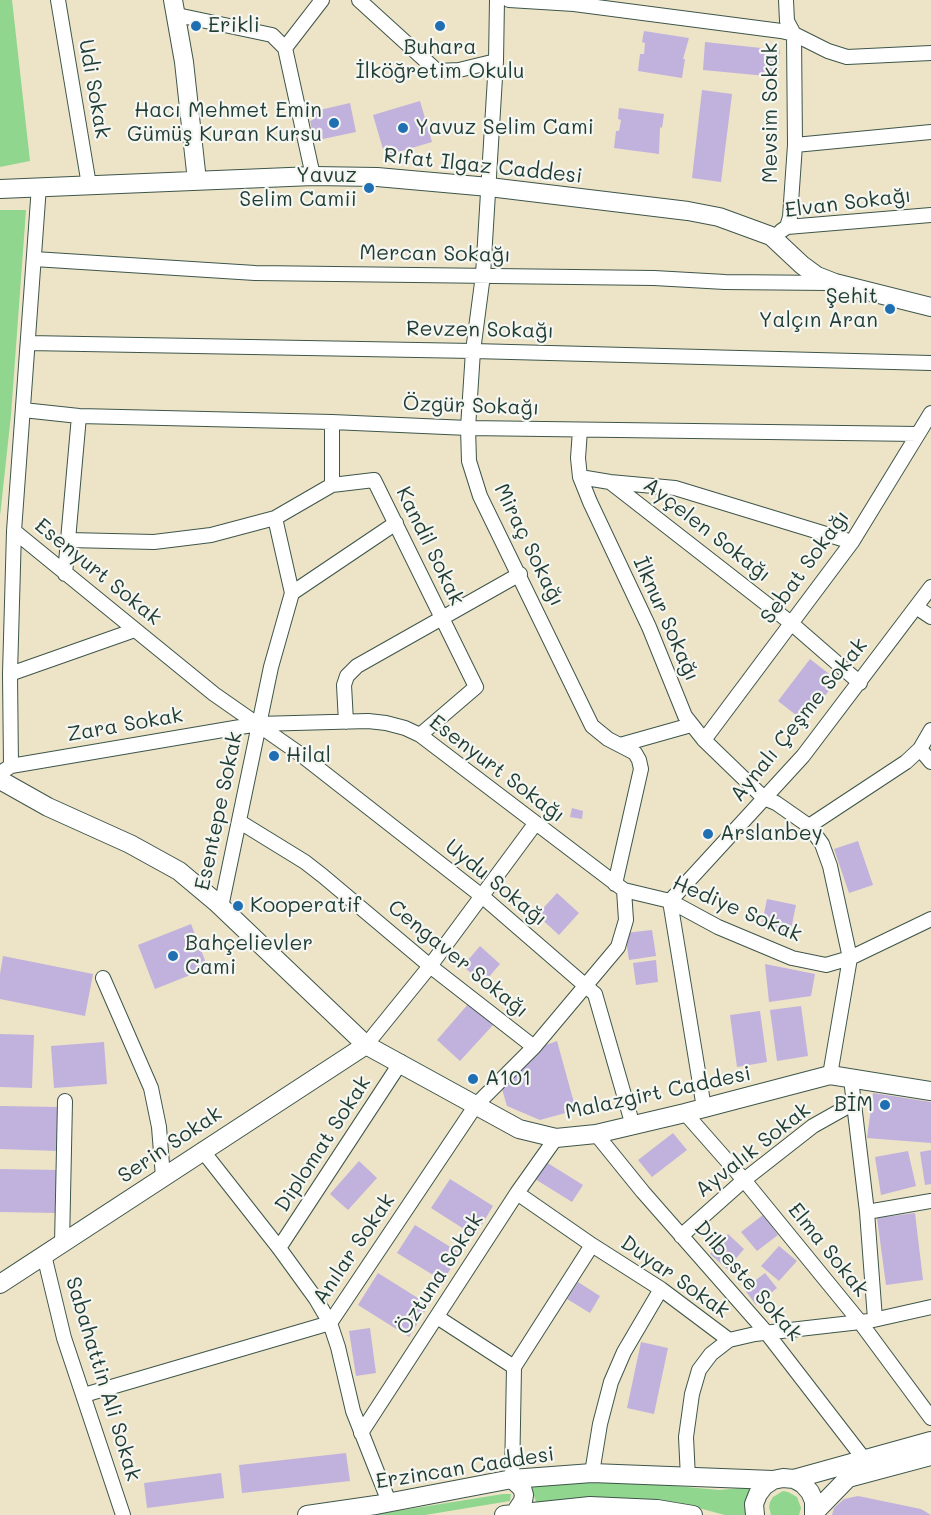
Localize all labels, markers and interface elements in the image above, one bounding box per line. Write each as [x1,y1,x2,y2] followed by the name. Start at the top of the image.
[208,13,260,39] place label: Erikli
[189,19,203,33] marker: Erikli
[433,19,447,33] marker: Buhara İlköğretim Okulu
[356,35,524,85] place label: Buhara İlköğretim Okulu
[73,38,115,140] street label: Udi Sokak
[758,43,784,183] street label: Mevsim Sokak
[127,98,322,148] place label: Hacı Mehmet Emin Gümüş Kuran Kursu
[415,115,594,141] place label: Yavuz Selim Cami
[327,116,341,130] marker: Hacı Mehmet Emin Gümüş Kuran Kursu
[396,121,410,135] marker: Yavuz Selim Cami
[382,143,584,189] street label: Rıfat Ilgaz Caddesi
[239,163,357,213] place label: Yavuz Selim Camii
[362,181,376,195] marker: Yavuz Selim Camii
[783,183,913,223] street label: Elvan Sokağı
[359,240,511,268] street label: Mercan Sokağı
[759,284,878,334] place label: Şehit Yalçın Aran
[883,302,897,316] marker: Şehit Yalçın Aran
[406,316,554,344] street label: Revzen Sokağı
[402,391,540,421] street label: Özgür Sokağı
[638,472,776,588] street label: Ayçelen Sokağı
[488,480,570,610] street label: Miraç Sokağı
[390,483,470,609] street label: Kandil Sokak
[755,505,855,629] street label: Sebat Sokağı
[30,513,166,631] street label: Esenyurt Sokak
[627,553,705,685] street label: İlknur Sokağı
[725,633,873,807] street label: Aynalı Çeşme Sokak
[65,702,185,748] street label: Zara Sokak
[424,710,570,828] street label: Esenyurt Sokağı
[190,729,248,893] street label: Esentepe Sokak
[286,743,331,769] place label: Hilal
[267,749,281,763] marker: Hilal
[720,821,823,847] place label: Arslanbey
[701,827,715,841] marker: Arslanbey
[440,834,552,932] street label: Uydu Sokağı
[669,870,805,948] street label: Hediye Sokak
[250,893,361,919] place label: Kooperatif
[383,895,533,1023] street label: Cengaver Sokağı
[231,899,245,913] marker: Kooperatif
[185,931,313,981] place label: Bahçelievler Cami
[166,949,180,963] marker: Bahçelievler Cami
[563,1061,753,1125] street label: Malazgirt Caddesi
[485,1066,531,1092] place label: A101
[270,1071,376,1217] street label: Diplomat Sokak
[466,1072,480,1086] marker: A101
[834,1092,873,1118] place label: BİM
[690,1097,816,1203] street label: Ayvalık Sokak
[878,1098,892,1112] marker: BİM
[113,1101,227,1189] street label: Serin Sokak
[308,1189,400,1309] street label: Anılar Sokak
[782,1198,874,1302] street label: Elma Sokak
[391,1208,489,1340] street label: Öztuna Sokak
[689,1216,807,1346] street label: Dilbeste Sokak
[616,1230,734,1324] street label: Duyar Sokak
[60,1274,146,1484] street label: Sabahattin Ali Sokak
[374,1441,556,1495] street label: Erzincan Caddesi

